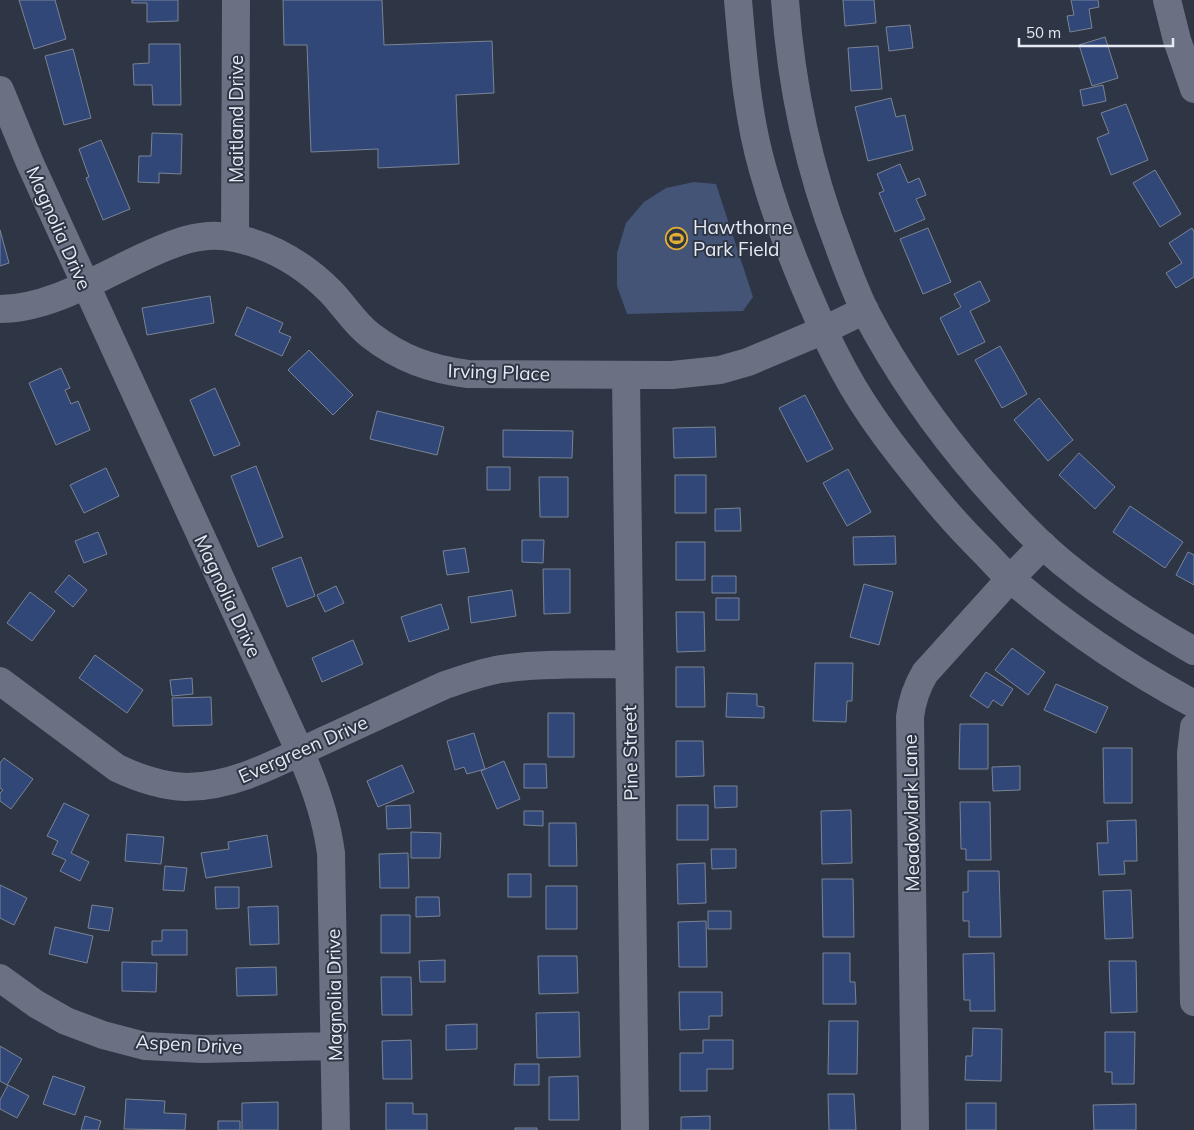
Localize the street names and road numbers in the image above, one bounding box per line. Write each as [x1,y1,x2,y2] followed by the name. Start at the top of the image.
[224,55,248,183] street label: Maitland Drive
[21,163,97,293] street label: Magnolia Drive
[447,358,551,386] street label: Irving Place
[189,531,267,661] street label: Magnolia Drive
[617,705,643,801] street label: Pine Street
[235,710,371,788] street label: Evergreen Drive
[898,734,924,892] street label: Meadowlark Lane
[321,929,347,1061] street label: Magnolia Drive
[135,1029,243,1059] street label: Aspen Drive

